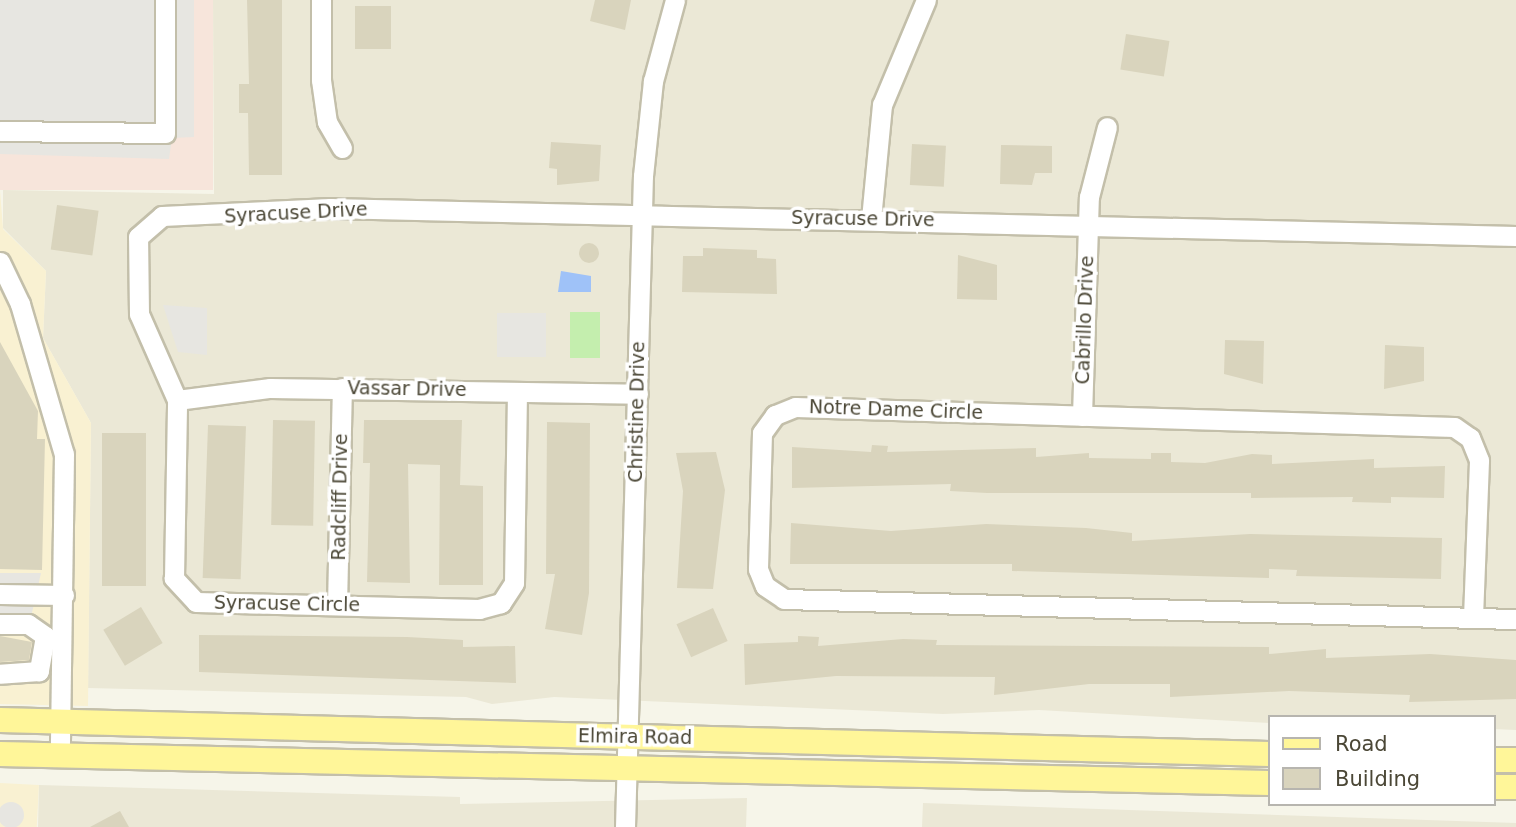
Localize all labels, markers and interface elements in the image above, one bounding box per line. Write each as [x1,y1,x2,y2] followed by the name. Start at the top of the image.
[224,198,368,228] street label: Syracuse Drive
[791,206,935,232] street label: Syracuse Drive
[1071,255,1099,385] street label: Cabrillo Drive
[624,341,650,483] street label: Christine Drive
[347,377,467,401] street label: Vassar Drive
[809,396,983,424] street label: Notre Dame Circle
[327,433,353,561] street label: Radcliff Drive
[214,591,360,617] street label: Syracuse Circle
[1268,715,1495,806] legend
[578,725,692,749] street label: Elmira Road
[1335,732,1388,756] text: Road
[1335,767,1420,791] text: Building

